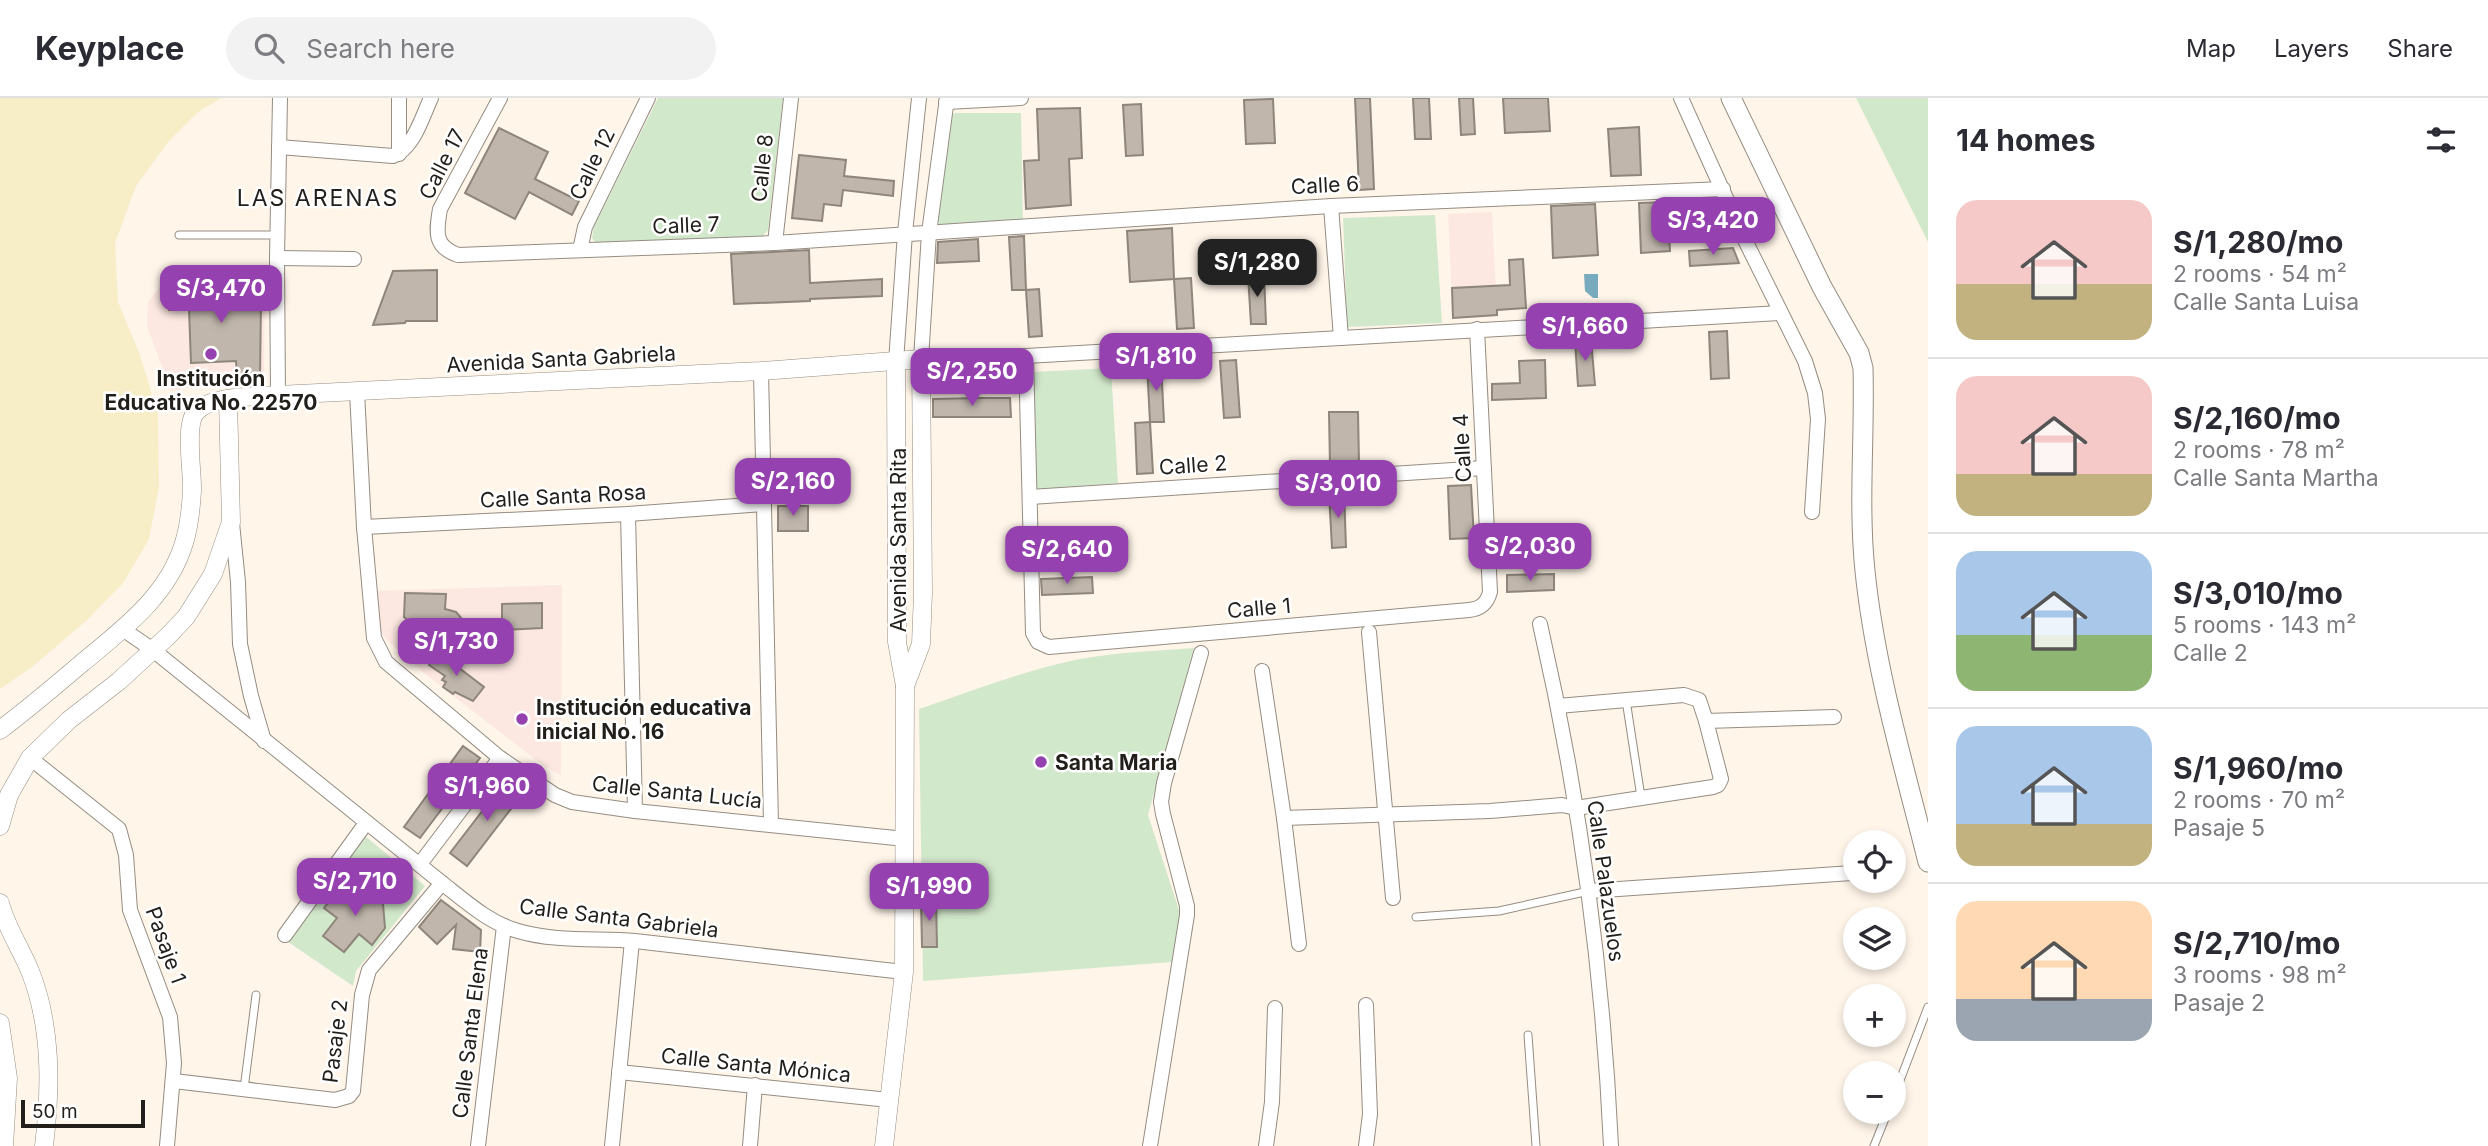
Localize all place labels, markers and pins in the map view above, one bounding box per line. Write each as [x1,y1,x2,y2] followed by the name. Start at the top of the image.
[1648,198,1778,257] pin: S/3,420
[1192,240,1322,299] pin: S/1,280
[156,266,286,325] pin: S/3,470
[1520,303,1650,363] pin: S/1,660
[1091,334,1221,393] pin: S/1,810
[203,346,219,362] marker: Institución Educativa No. 22570
[907,348,1037,408] pin: S/2,250
[105,366,317,415] place label: Institución Educativa No. 22570
[728,458,858,518] pin: S/2,160
[1273,460,1403,520] pin: S/3,010
[1465,524,1595,583] pin: S/2,030
[1002,526,1132,586] pin: S/2,640
[391,618,521,678] pin: S/1,730
[536,695,751,744] place label: Institución educativa inicial No. 16
[514,711,530,727] marker: Institución educativa inicial No. 16
[1055,750,1177,775] place label: Santa Maria
[1033,754,1049,770] marker: Santa Maria
[422,764,552,823] pin: S/1,960
[290,858,420,918] pin: S/2,710
[864,864,994,923] pin: S/1,990

